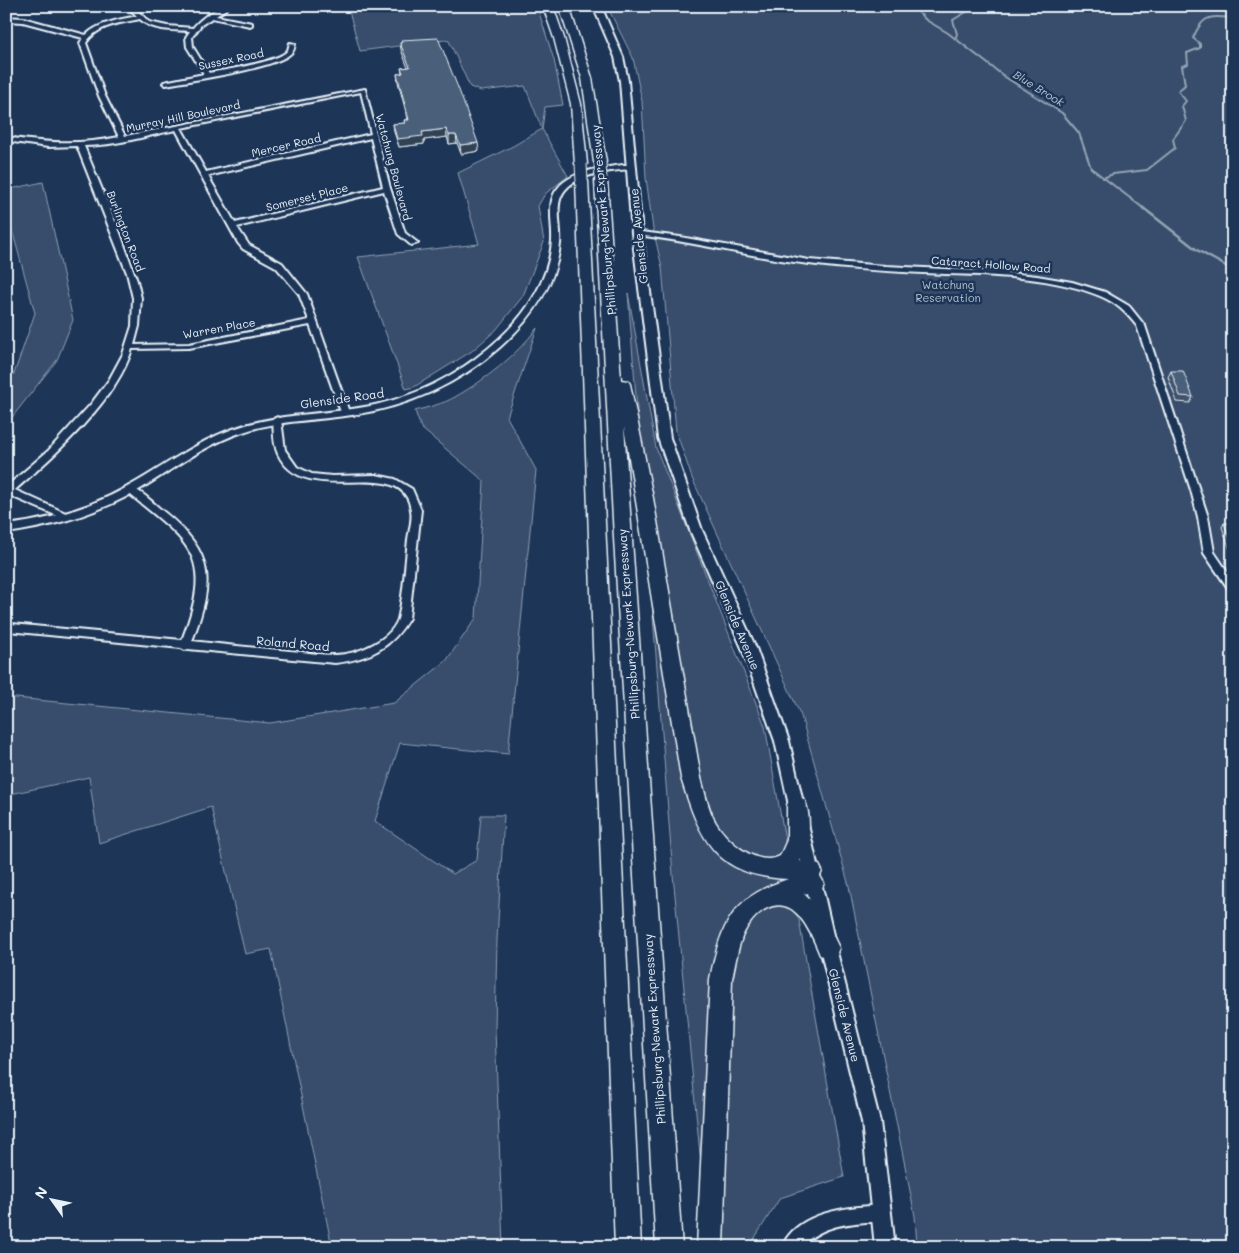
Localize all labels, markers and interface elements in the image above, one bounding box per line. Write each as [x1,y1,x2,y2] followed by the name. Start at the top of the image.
[197,45,265,73] street label: Sussex Road
[1011,66,1067,110] water label: Blue Brook
[125,97,241,135] street label: Murray Hill Boulevard
[373,112,416,222] street label: Watchung Boulevard
[587,124,619,316] street label: Phillipsburg-Newark Expressway
[250,130,322,160] street label: Mercer Road
[264,180,350,214] street label: Somerset Place
[625,187,651,285] street label: Glenside Avenue
[104,188,148,274] street label: Burlington Road
[931,252,1051,276] street label: Cataract Hollow Road
[915,277,981,305] park label: Watchung Reservation
[181,314,257,342] street label: Warren Place
[299,384,385,412] street label: Glenside Road
[613,528,643,720] street label: Phillipsburg-Newark Expressway
[712,578,764,672] street label: Glenside Avenue
[256,632,331,654] street label: Roland Road
[639,933,669,1125] street label: Phillipsburg-Newark Expressway
[826,967,864,1063] street label: Glenside Avenue
[28,1176,78,1226] north arrow
[30,1183,52,1202] text: N

